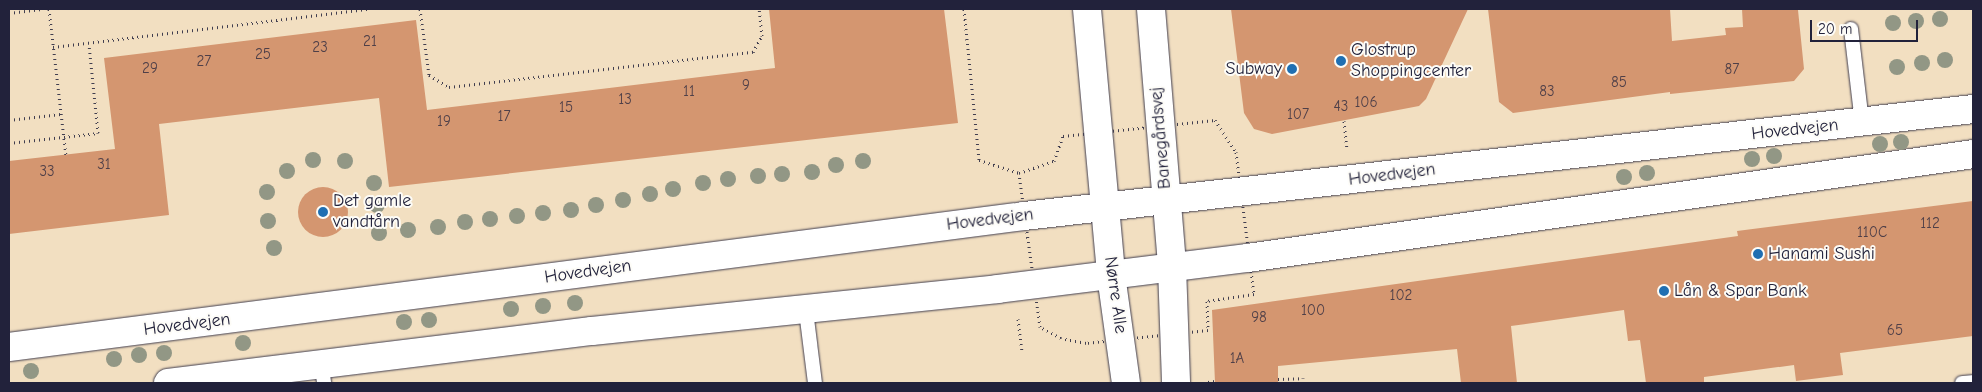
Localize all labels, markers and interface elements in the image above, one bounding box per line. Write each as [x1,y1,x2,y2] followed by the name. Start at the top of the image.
[1812,10,1920,42] scale bar
[1818,20,1852,38] text: 20 m
[363,33,377,51] house number: 21
[312,39,328,57] house number: 23
[1351,40,1471,82] place label: Glostrup Shoppingcenter
[255,46,271,64] house number: 25
[197,53,211,71] house number: 27
[1335,55,1347,67] marker: Glostrup Shoppingcenter
[1226,58,1282,80] place label: Subway
[142,60,158,78] house number: 29
[1725,61,1739,79] house number: 87
[1286,63,1298,75] marker: Subway
[1611,74,1627,92] house number: 85
[742,77,750,95] house number: 9
[683,83,695,101] house number: 11
[1539,83,1555,101] house number: 83
[1146,86,1176,190] street label: Banegårdsvej
[618,91,632,109] house number: 13
[1354,94,1378,112] house number: 106
[1334,98,1348,116] house number: 43
[559,99,573,117] house number: 15
[1287,106,1309,124] house number: 107
[497,108,511,126] house number: 17
[437,113,451,131] house number: 19
[1750,115,1840,145] street label: Hovedvejen
[97,156,111,174] house number: 31
[1347,159,1437,191] street label: Hovedvejen
[39,163,55,181] house number: 33
[333,191,411,233] place label: Det gamle vandtårn
[945,204,1035,236] street label: Hovedvejen
[317,206,329,218] marker: Det gamle vandtårn
[1920,215,1940,233] house number: 112
[1857,224,1887,242] house number: 110C
[1768,243,1875,265] place label: Hanami Sushi
[1752,248,1764,260] marker: Hanami Sushi
[543,255,633,289] street label: Hovedvejen
[1099,255,1131,335] street label: Nørre Alle
[1674,280,1807,302] place label: Lån & Spar Bank
[1658,285,1670,297] marker: Lån & Spar Bank
[1390,287,1412,305] house number: 102
[1301,302,1325,320] house number: 100
[142,309,232,341] street label: Hovedvejen
[1251,309,1267,327] house number: 98
[1887,322,1903,340] house number: 65
[1230,350,1244,368] house number: 1A

